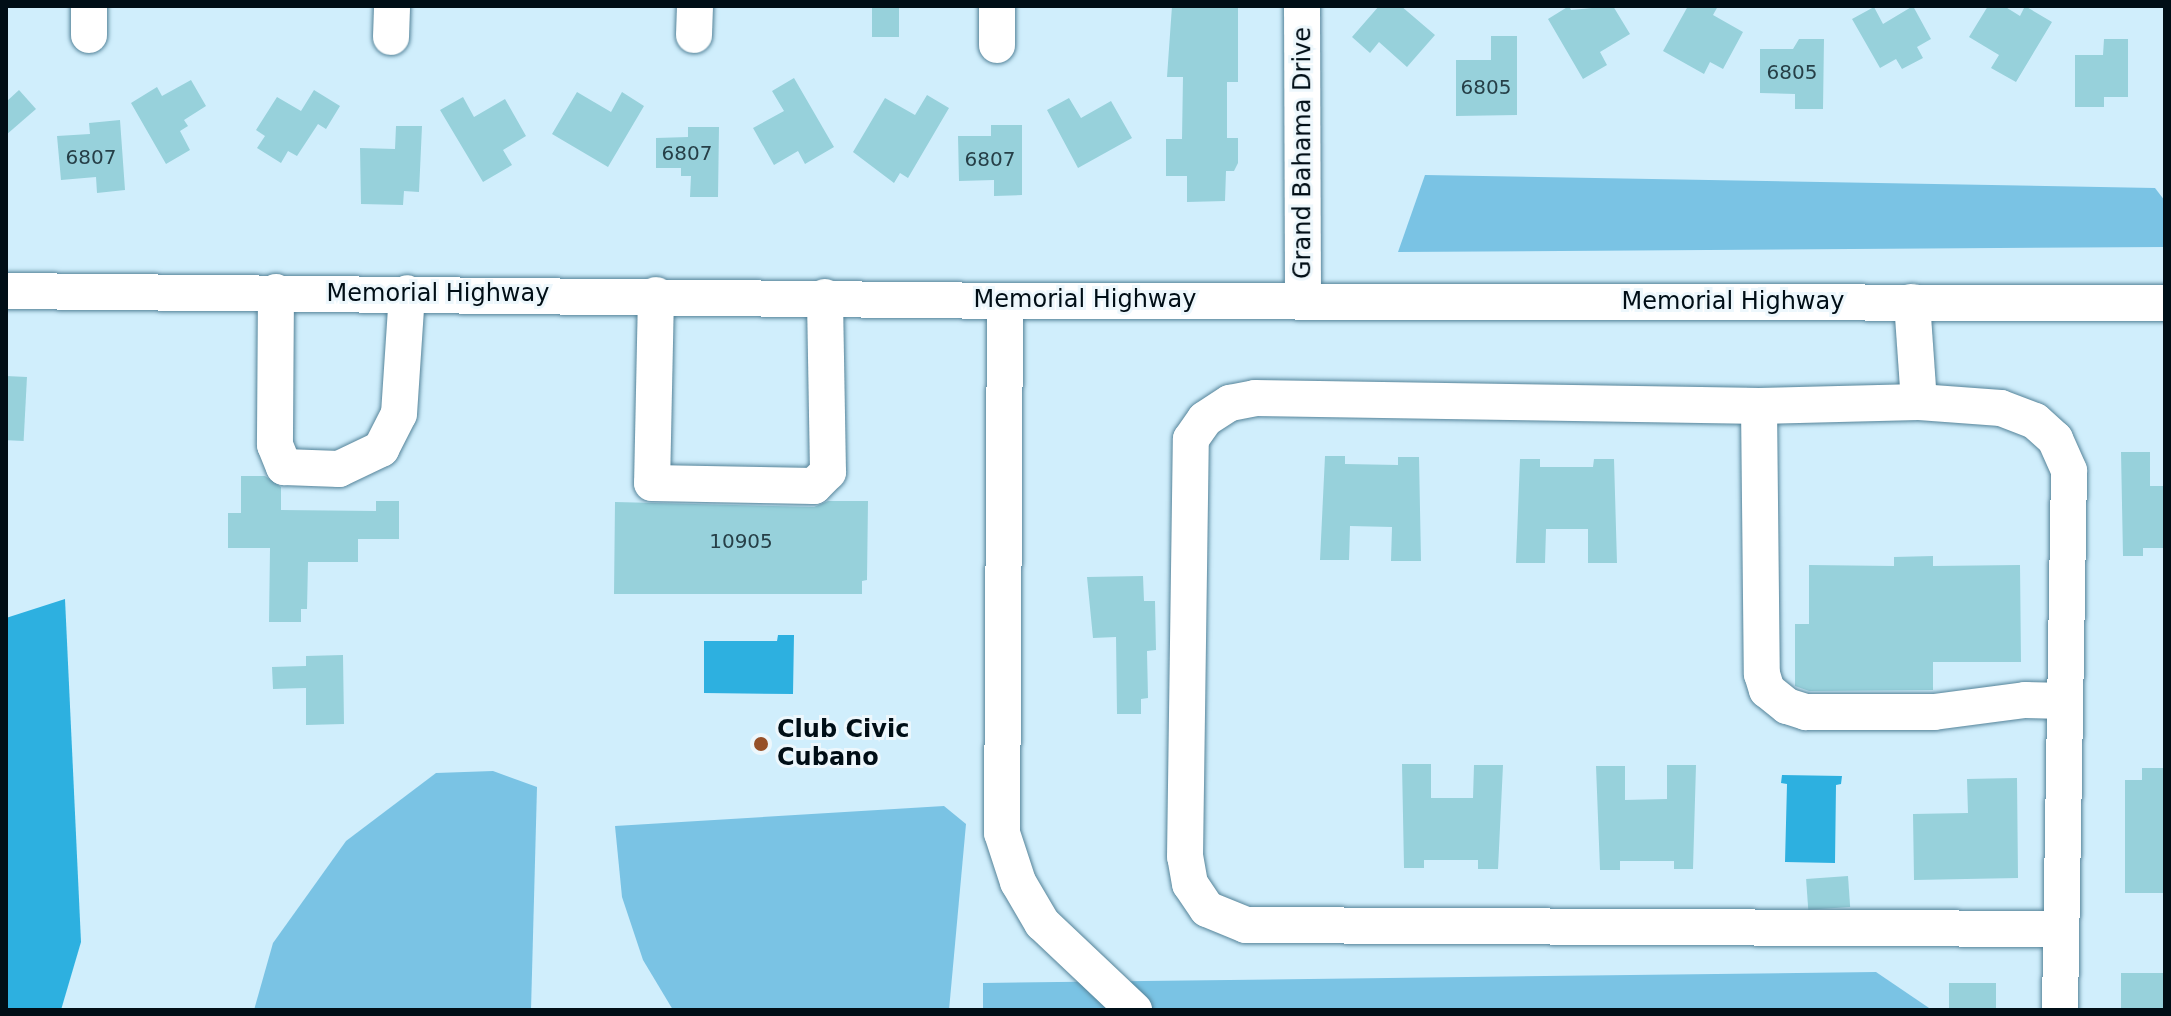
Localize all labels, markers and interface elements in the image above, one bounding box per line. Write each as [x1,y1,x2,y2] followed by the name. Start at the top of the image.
[1289,27,1317,279] street label: Grand Bahama Drive
[1767,60,1817,84] house number: 6805
[1461,75,1511,99] house number: 6805
[662,141,712,165] house number: 6807
[66,145,116,169] house number: 6807
[965,147,1015,171] house number: 6807
[327,280,549,308] street label: Memorial Highway
[974,286,1196,314] street label: Memorial Highway
[1622,288,1844,316] street label: Memorial Highway
[709,529,773,553] house number: 10905
[777,716,909,772] place label: Club Civic Cubano
[752,735,770,753] marker: Club Civic Cubano

